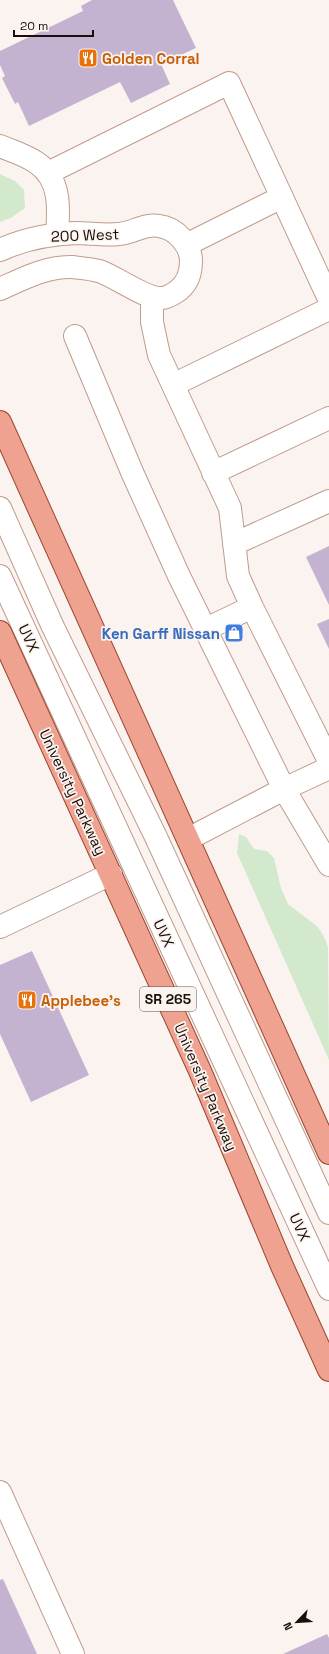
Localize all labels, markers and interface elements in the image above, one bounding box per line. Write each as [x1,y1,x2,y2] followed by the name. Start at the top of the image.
[14,12,93,38] scale bar
[20,18,48,34] text: 20 m
[77,47,99,69] restaurant icon: Golden Corral
[102,49,200,68] place label: Golden Corral
[50,224,120,246] street label: 200 West
[14,621,44,655] street label: UVX
[223,622,245,644] shop icon: Ken Garff Nissan
[102,624,220,643] place label: Ken Garff Nissan
[35,726,111,858] street label: University Parkway
[149,916,179,950] street label: UVX
[140,987,196,1011] road number: SR 265
[16,989,38,1011] restaurant icon: Applebee's
[41,991,121,1010] place label: Applebee's
[170,1020,242,1154] street label: University Parkway
[285,1210,315,1244] street label: UVX
[277,1602,317,1642] north arrow
[280,1620,296,1633] text: N

